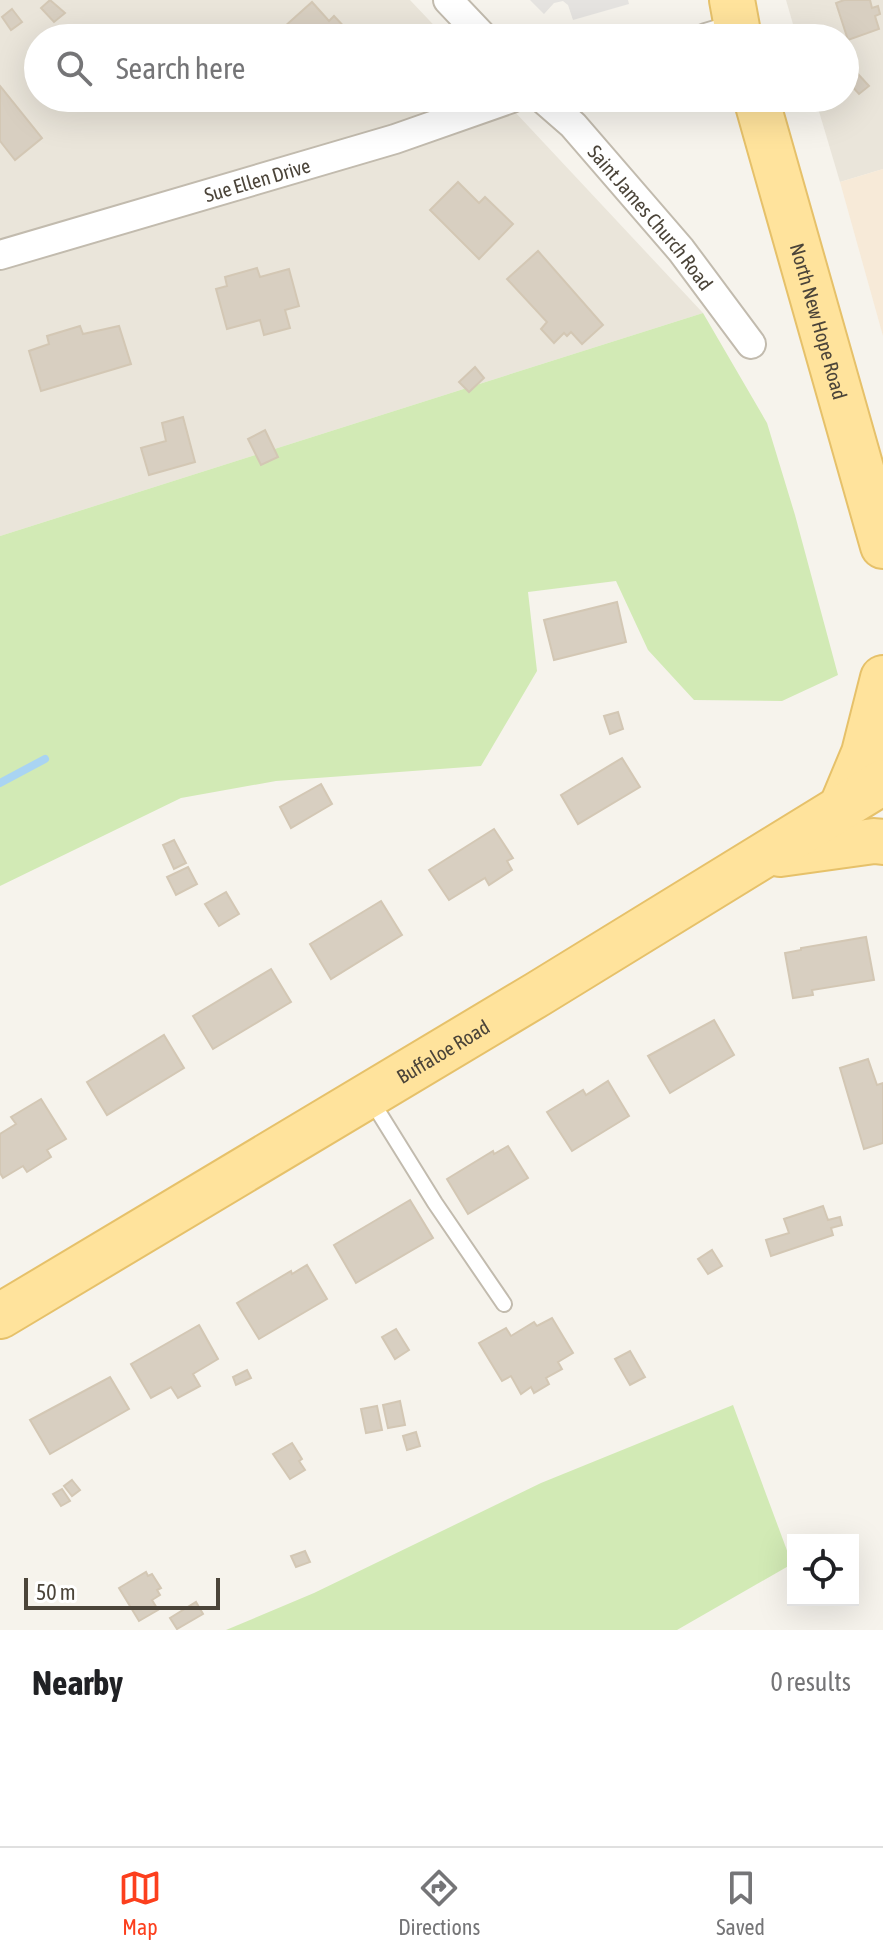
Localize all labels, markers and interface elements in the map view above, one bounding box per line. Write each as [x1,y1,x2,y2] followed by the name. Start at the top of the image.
[24,24,859,112] search box
[52,46,96,90] icon: search
[116,51,245,85] text: Search here
[584,140,718,294] street label: Saint James Church Road
[201,153,313,206] street label: Sue Ellen Drive
[786,241,852,402] street label: North New Hope Road
[392,1014,493,1088] street label: Buffaloe Road
[787,1534,859,1606] map controls
[787,1534,859,1606] button: locate
[24,1574,220,1610] scale bar
[36,1579,76,1605] text: 50 m
[32,1663,123,1702] text: Nearby
[770,1667,851,1697] text: 0 results
[118,1866,162,1940] tab: Map
[398,1866,480,1940] tab: Directions
[716,1866,765,1940] tab: Saved

